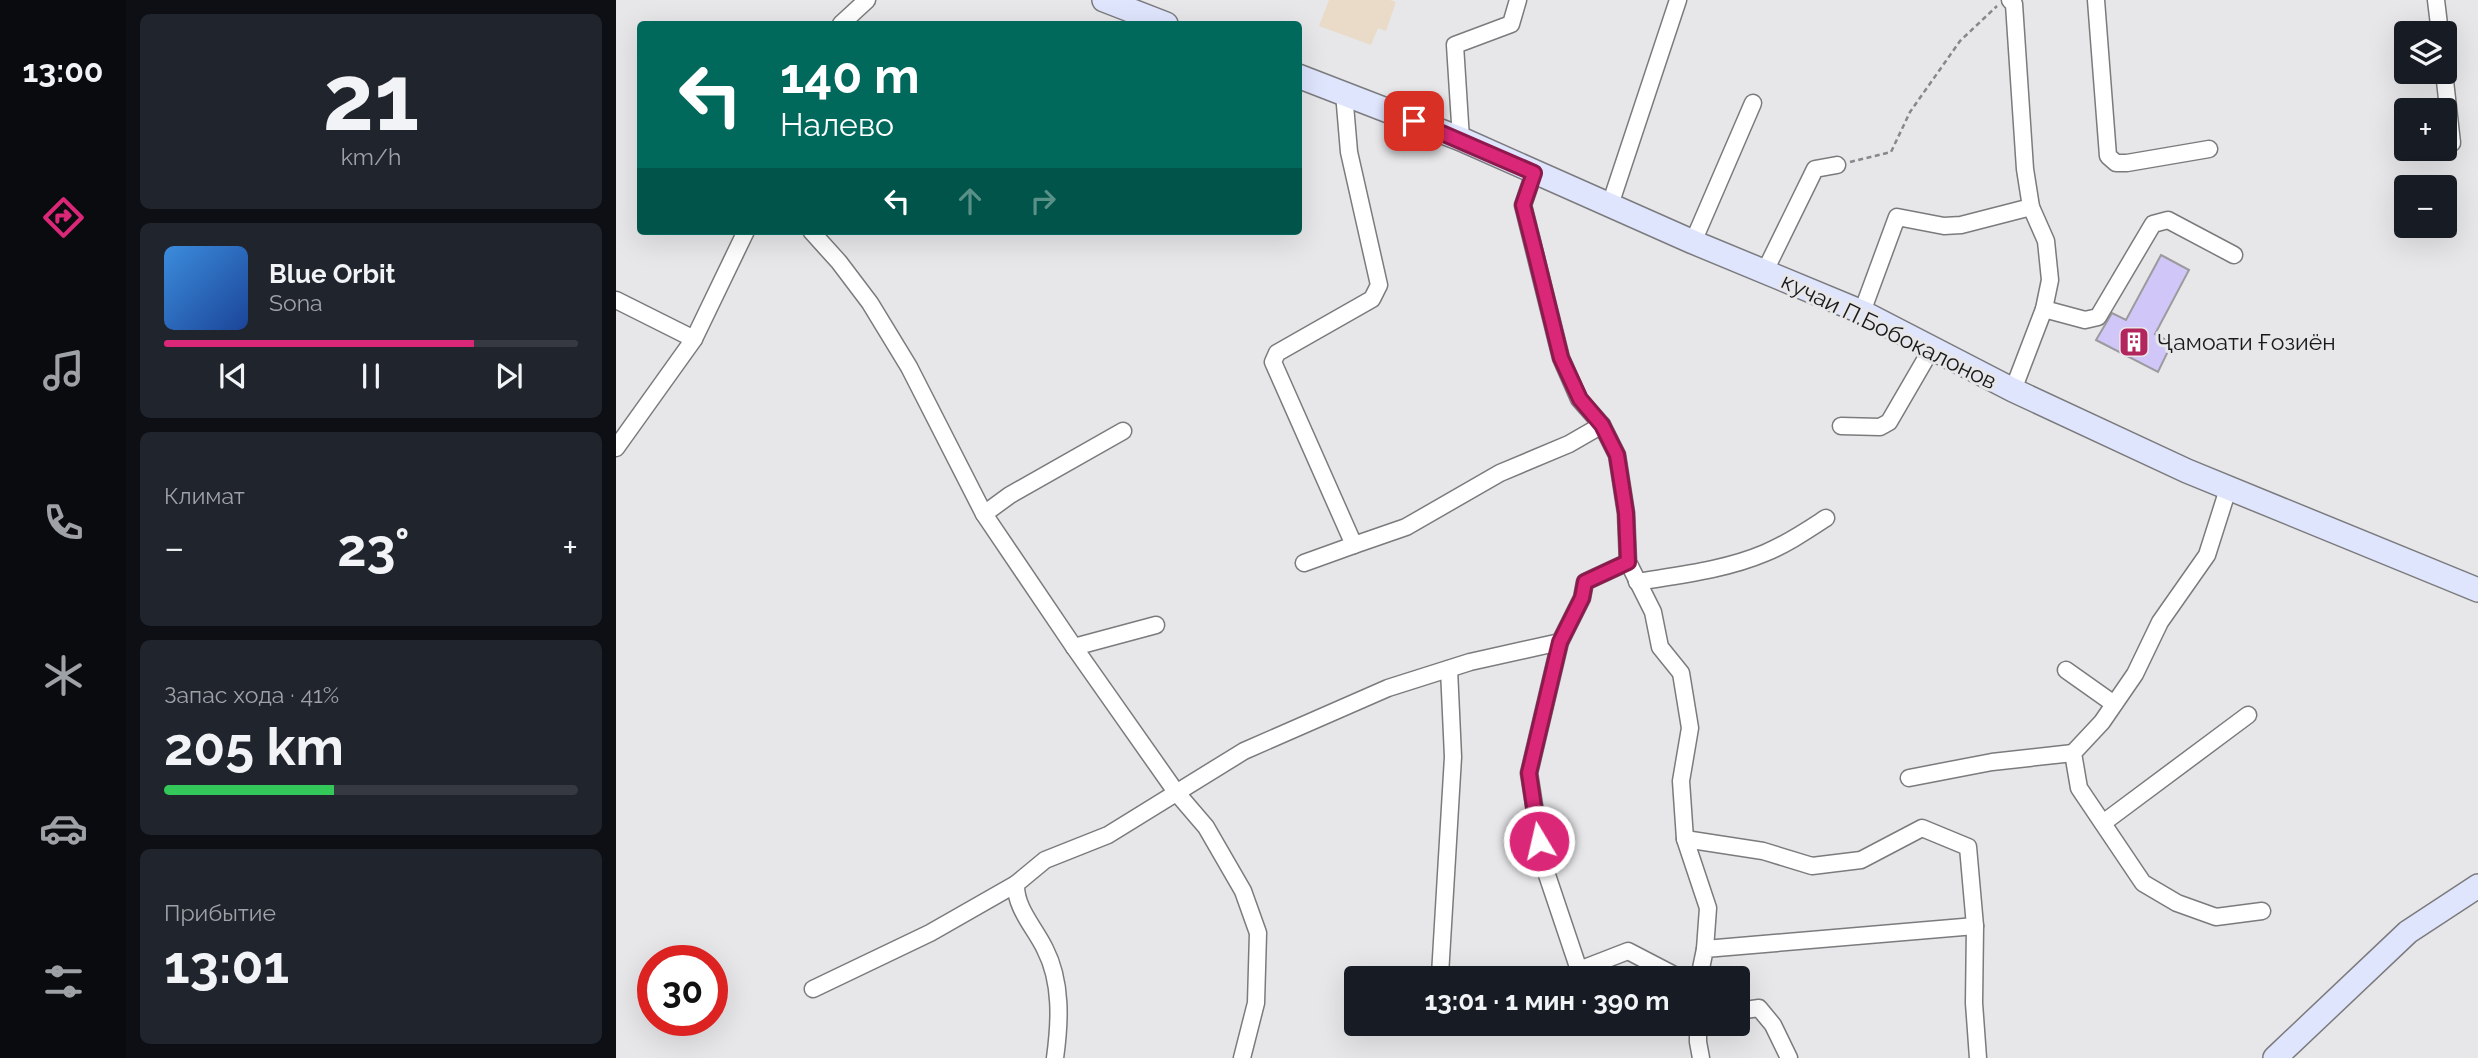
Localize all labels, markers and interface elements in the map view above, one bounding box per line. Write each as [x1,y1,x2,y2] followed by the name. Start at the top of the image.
[2394,21,2457,238] map controls
[2394,21,2457,84] button: layers
[323,44,419,151] text: 21
[780,47,920,104] text: 140 m
[665,49,756,140] icon: left
[23,52,103,89] text: 13:00
[1384,91,1444,151] pin
[2394,98,2457,161] button: +
[1395,102,1433,140] icon: arrive
[780,106,894,143] text: Налево
[341,143,401,170] text: km/h
[2394,175,2457,238] button: −
[878,182,916,220] icon: left
[951,182,989,220] icon: ahead
[1024,182,1062,220] icon: right
[39,193,88,242] icon: directions
[269,259,396,289] text: Blue Orbit
[1777,267,2001,394] street label: кучаи П.Бобокалонов
[269,289,323,316] text: Sona
[2117,325,2151,359] building icon: Ҷамоати Ғозиён
[2157,328,2336,355] place label: Ҷамоати Ғозиён
[39,346,88,395] icon: music
[214,357,252,395] icon: previous
[352,357,390,395] icon: pause
[490,357,528,395] icon: next
[164,482,245,509] text: Климат
[39,498,88,547] icon: phone
[337,517,410,578] text: 23°
[164,525,184,570] text: −
[562,525,578,570] text: +
[39,651,88,700] icon: climate
[164,681,339,708] text: Запас хода · 41%
[164,716,344,777] text: 205 km
[39,804,88,853] icon: car
[1502,804,1576,878] position arrow
[164,899,276,926] text: Прибытие
[164,934,289,995] text: 13:01
[637,945,728,1036] speed limit sign: 30
[39,957,88,1006] icon: filters
[1424,986,1670,1016] text: 13:01 · 1 мин · 390 m

